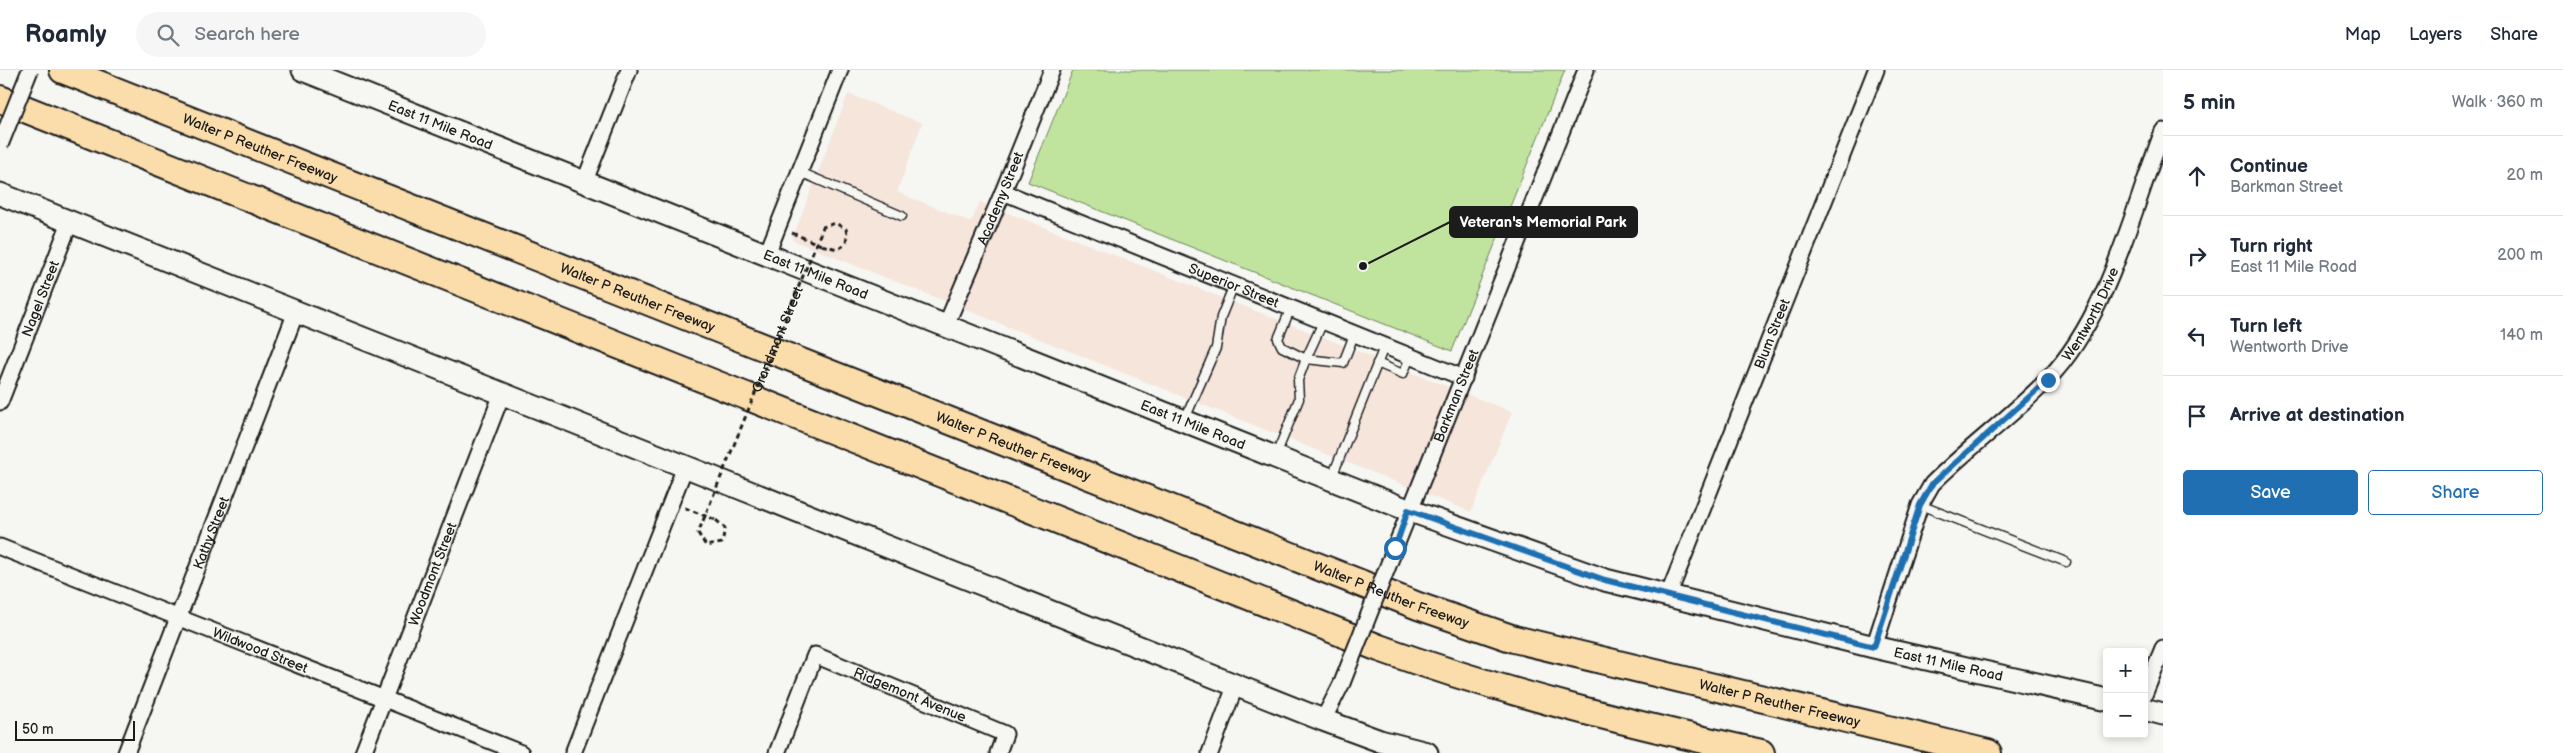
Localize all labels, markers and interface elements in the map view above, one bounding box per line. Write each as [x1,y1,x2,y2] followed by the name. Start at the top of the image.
[136,12,486,57] search box
[25,20,106,49] text: Roamly
[154,21,182,49] icon: search
[194,23,300,46] text: Search here
[2345,24,2381,45] text: Map
[2409,24,2462,45] text: Layers
[2490,24,2538,45] text: Share
[2183,90,2236,115] text: 5 min
[2452,93,2543,112] text: Walk · 360 m
[386,97,495,154] street label: East 11 Mile Road
[180,110,341,187] street label: Walter P Reuther Freeway
[974,149,1028,247] street label: Academy Street
[2230,155,2308,178] text: Continue
[2183,162,2211,190] icon: ahead
[2507,166,2543,185] text: 20 m
[2230,178,2343,197] text: Barkman Street
[1450,207,1637,237] callout: Veteran's Memorial Park
[1459,213,1627,232] text: Veteran's Memorial Park
[2230,235,2313,258] text: Turn right
[2183,242,2211,270] icon: right
[761,246,870,303] street label: East 11 Mile Road
[2497,246,2543,265] text: 200 m
[18,258,63,339] street label: Nagel Street
[2230,258,2357,277] text: East 11 Mile Road
[557,259,718,336] street label: Walter P Reuther Freeway
[1186,260,1282,312] street label: Superior Street
[2059,265,2122,364] street label: Wentworth Drive
[748,283,807,395] street label: Grandmont Street
[1751,296,1794,372] street label: Blum Street
[2230,315,2302,338] text: Turn left
[2183,322,2211,350] icon: left
[2500,326,2543,345] text: 140 m
[2230,338,2348,357] text: Wentworth Drive
[1430,346,1483,445] street label: Barkman Street
[2037,369,2060,392] route end
[1138,396,1248,453] street label: East 11 Mile Road
[2183,402,2211,430] icon: arrive
[2230,404,2405,427] text: Arrive at destination
[933,408,1094,485] street label: Walter P Reuther Freeway
[2183,470,2358,515] button: Save
[2368,470,2543,515] button: Share
[190,494,233,572] street label: Kathy Street
[405,519,461,628] street label: Woodmont Street
[1384,537,1407,560] route start
[1311,557,1472,632] street label: Walter P Reuther Freeway
[210,624,311,677] street label: Wildwood Street
[1892,644,2004,685] street label: East 11 Mile Road
[2103,648,2148,738] map controls
[2103,648,2148,693] button: +
[851,664,969,726] street label: Ridgemont Avenue
[1697,676,1863,731] street label: Walter P Reuther Freeway
[2103,693,2148,738] button: −
[15,718,135,741] scale bar
[22,721,54,738] text: 50 m

